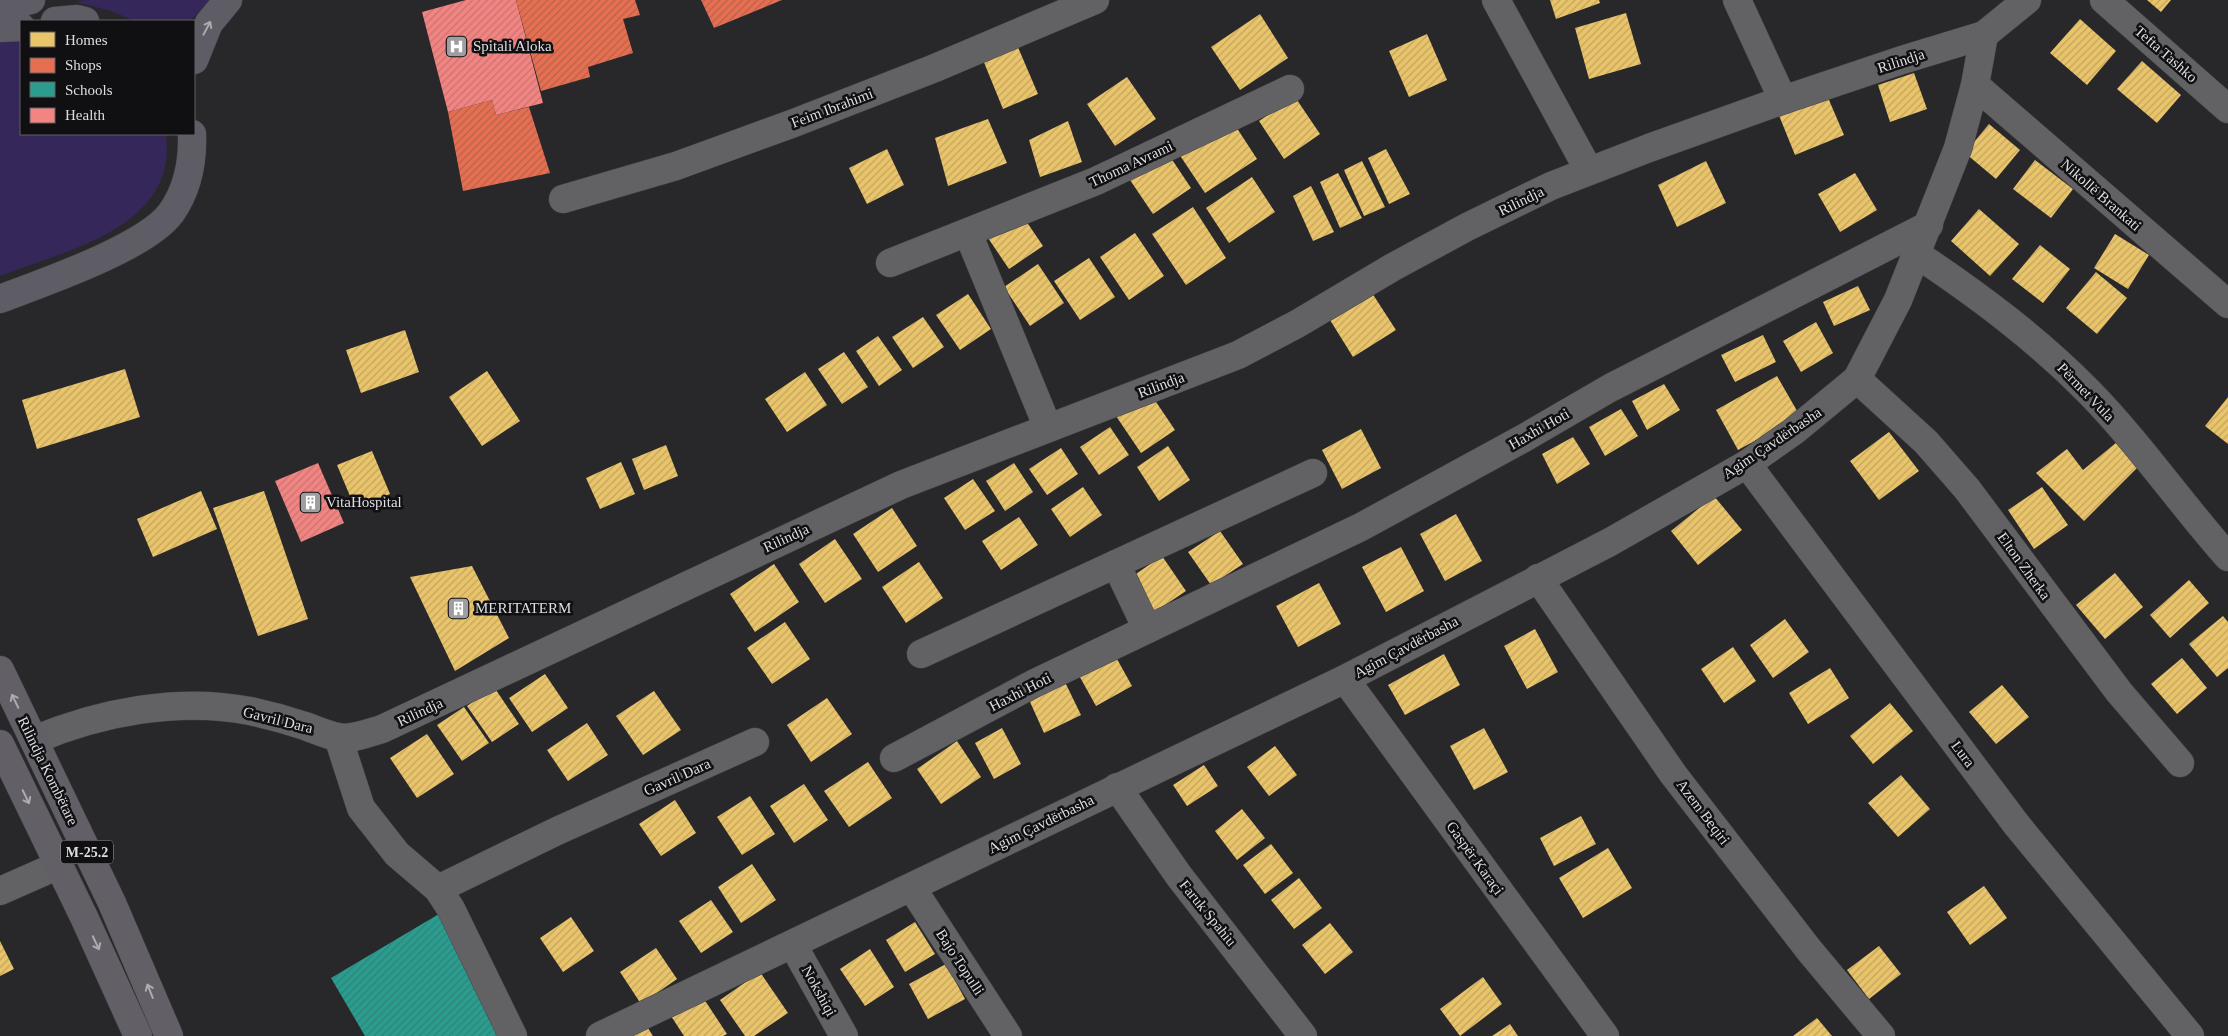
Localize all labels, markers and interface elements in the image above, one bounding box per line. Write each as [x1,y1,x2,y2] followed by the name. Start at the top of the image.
[20,20,195,135] legend
[203,21,212,36] one-way arrow
[2132,23,2200,85] street label: Tefta Tashko
[65,32,108,48] text: Homes
[445,34,469,58] hospital icon: Spitali Aloka
[473,38,552,54] place label: Spitali Aloka
[1876,46,1927,76] street label: Rilindja
[65,57,102,73] text: Shops
[65,82,113,98] text: Schools
[789,85,875,131] street label: Feim Ibrahimi
[65,107,105,123] text: Health
[1087,138,1175,190] street label: Thoma Avrami
[2058,156,2144,234] street label: Nikollë Brankati
[1496,183,1547,219] street label: Rilindja
[2054,360,2118,424] street label: Përmet Vula
[1136,369,1187,401] street label: Rilindja
[1720,404,1825,482] street label: Agim Çavdërbasha
[1506,405,1572,453] street label: Haxhi Hoti
[298,490,322,514] building icon: VitaHospital
[326,494,402,510] place label: VitaHospital
[761,520,812,555] street label: Rilindja
[1994,529,2054,603] street label: Elton Zherka
[447,596,471,620] building icon: MERITATERM
[475,600,571,616] place label: MERITATERM
[1351,613,1461,681] street label: Agim Çavdërbasha
[986,670,1054,714] street label: Haxhi Hoti
[10,694,19,709] one-way arrow
[395,694,446,729] street label: Rilindja
[242,704,315,736] street label: Gavril Dara
[15,714,81,828] street label: Rilindja Kombëtare
[1948,738,1978,770] street label: Lura
[641,755,713,799] street label: Gavril Dara
[1673,776,1733,848] street label: Azem Beqiri
[21,789,31,804] one-way arrow
[986,791,1097,856] street label: Agim Çavdërbasha
[1443,818,1507,898] street label: Gaspër Karaçi
[61,840,113,864] road number: M-25.2
[1176,877,1240,950] street label: Faruk Spahiu
[933,926,987,998] street label: Bajo Topulli
[92,935,102,950] one-way arrow
[799,963,839,1019] street label: Nokshiqi
[145,984,155,999] one-way arrow

